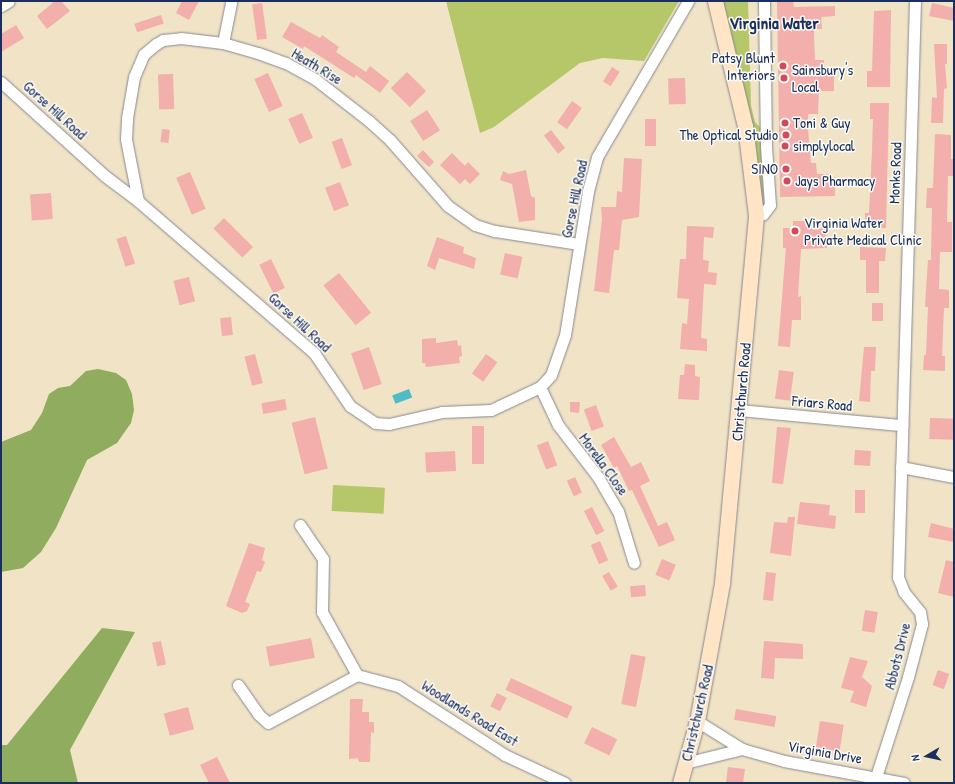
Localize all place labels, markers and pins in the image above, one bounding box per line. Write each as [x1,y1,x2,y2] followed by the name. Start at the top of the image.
[712,48,775,83] place label: Patsy Blunt Interiors
[792,60,853,95] place label: Sainsbury's Local
[778,61,788,71] marker: Patsy Blunt Interiors
[779,73,789,83] marker: Sainsbury's Local
[793,114,851,132] place label: Toni & Guy
[780,118,790,128] marker: Toni & Guy
[680,126,778,144] place label: The Optical Studio
[781,130,791,140] marker: The Optical Studio
[793,137,855,155] place label: simplylocal
[780,141,790,151] marker: simplylocal
[751,160,778,178] place label: SINO
[781,164,791,174] marker: SINO
[795,172,875,190] place label: Jays Pharmacy
[782,176,792,186] marker: Jays Pharmacy
[804,213,922,248] place label: Virginia Water Private Medical Clinic
[789,225,801,237] marker: Virginia Water Private Medical Clinic

